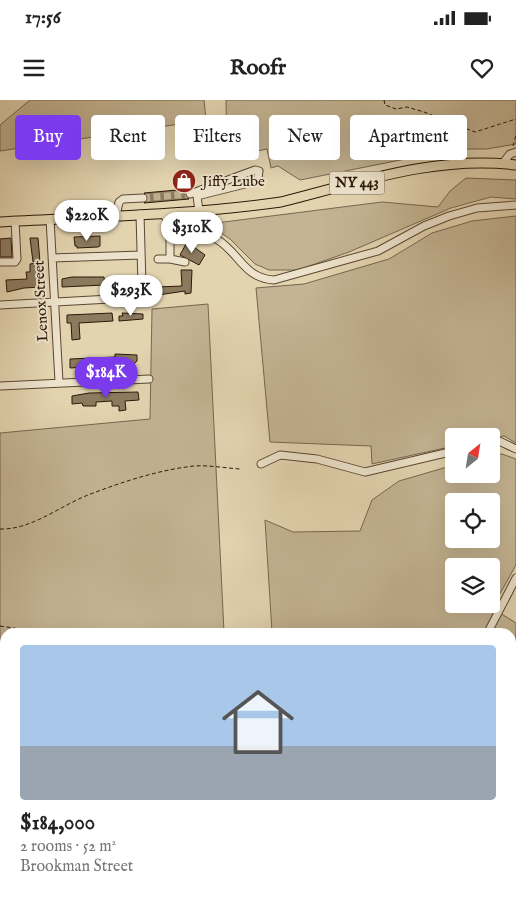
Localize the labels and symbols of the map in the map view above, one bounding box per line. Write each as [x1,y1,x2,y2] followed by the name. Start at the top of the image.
[171,168,197,194] shop icon: Jiffy Lube
[200,172,265,191] place label: Jiffy Lube
[330,172,384,195] road number: NY 443
[52,200,122,242] pin: $220K
[157,212,227,254] pin: $310K
[29,260,53,342] street label: Lenox Street
[96,274,166,317] pin: $293K
[71,356,141,399] pin: $184K
[445,428,500,482] north arrow

